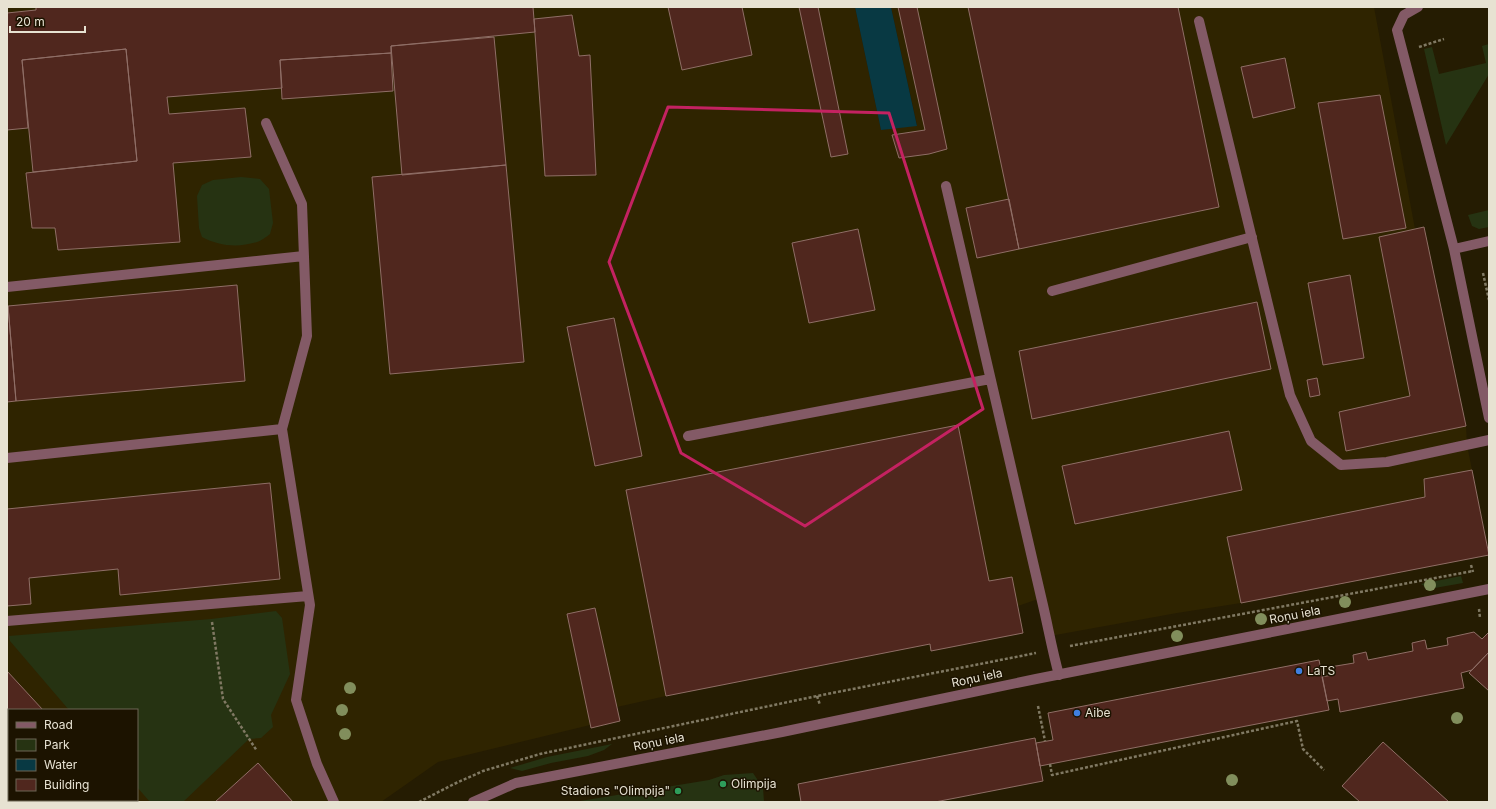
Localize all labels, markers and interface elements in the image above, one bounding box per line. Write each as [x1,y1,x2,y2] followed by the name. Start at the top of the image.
[10,8,85,34] scale bar
[16,14,45,29] text: 20 m
[1268,602,1322,627] street label: Roņu iela
[1307,663,1335,678] place label: LaTS
[950,665,1004,690] street label: Roņu iela
[1294,666,1304,676] marker: LaTS
[1085,705,1111,720] place label: Aibe
[1072,708,1082,718] marker: Aibe
[8,709,138,801] legend
[44,717,73,732] text: Road
[632,729,686,754] street label: Roņu iela
[44,737,70,752] text: Park
[44,757,78,772] text: Water
[731,776,776,791] place label: Olimpija
[44,777,89,792] text: Building
[718,779,728,789] marker: Olimpija
[561,783,670,798] place label: Stadions "Olimpija"
[673,786,683,796] marker: Stadions "Olimpija"

